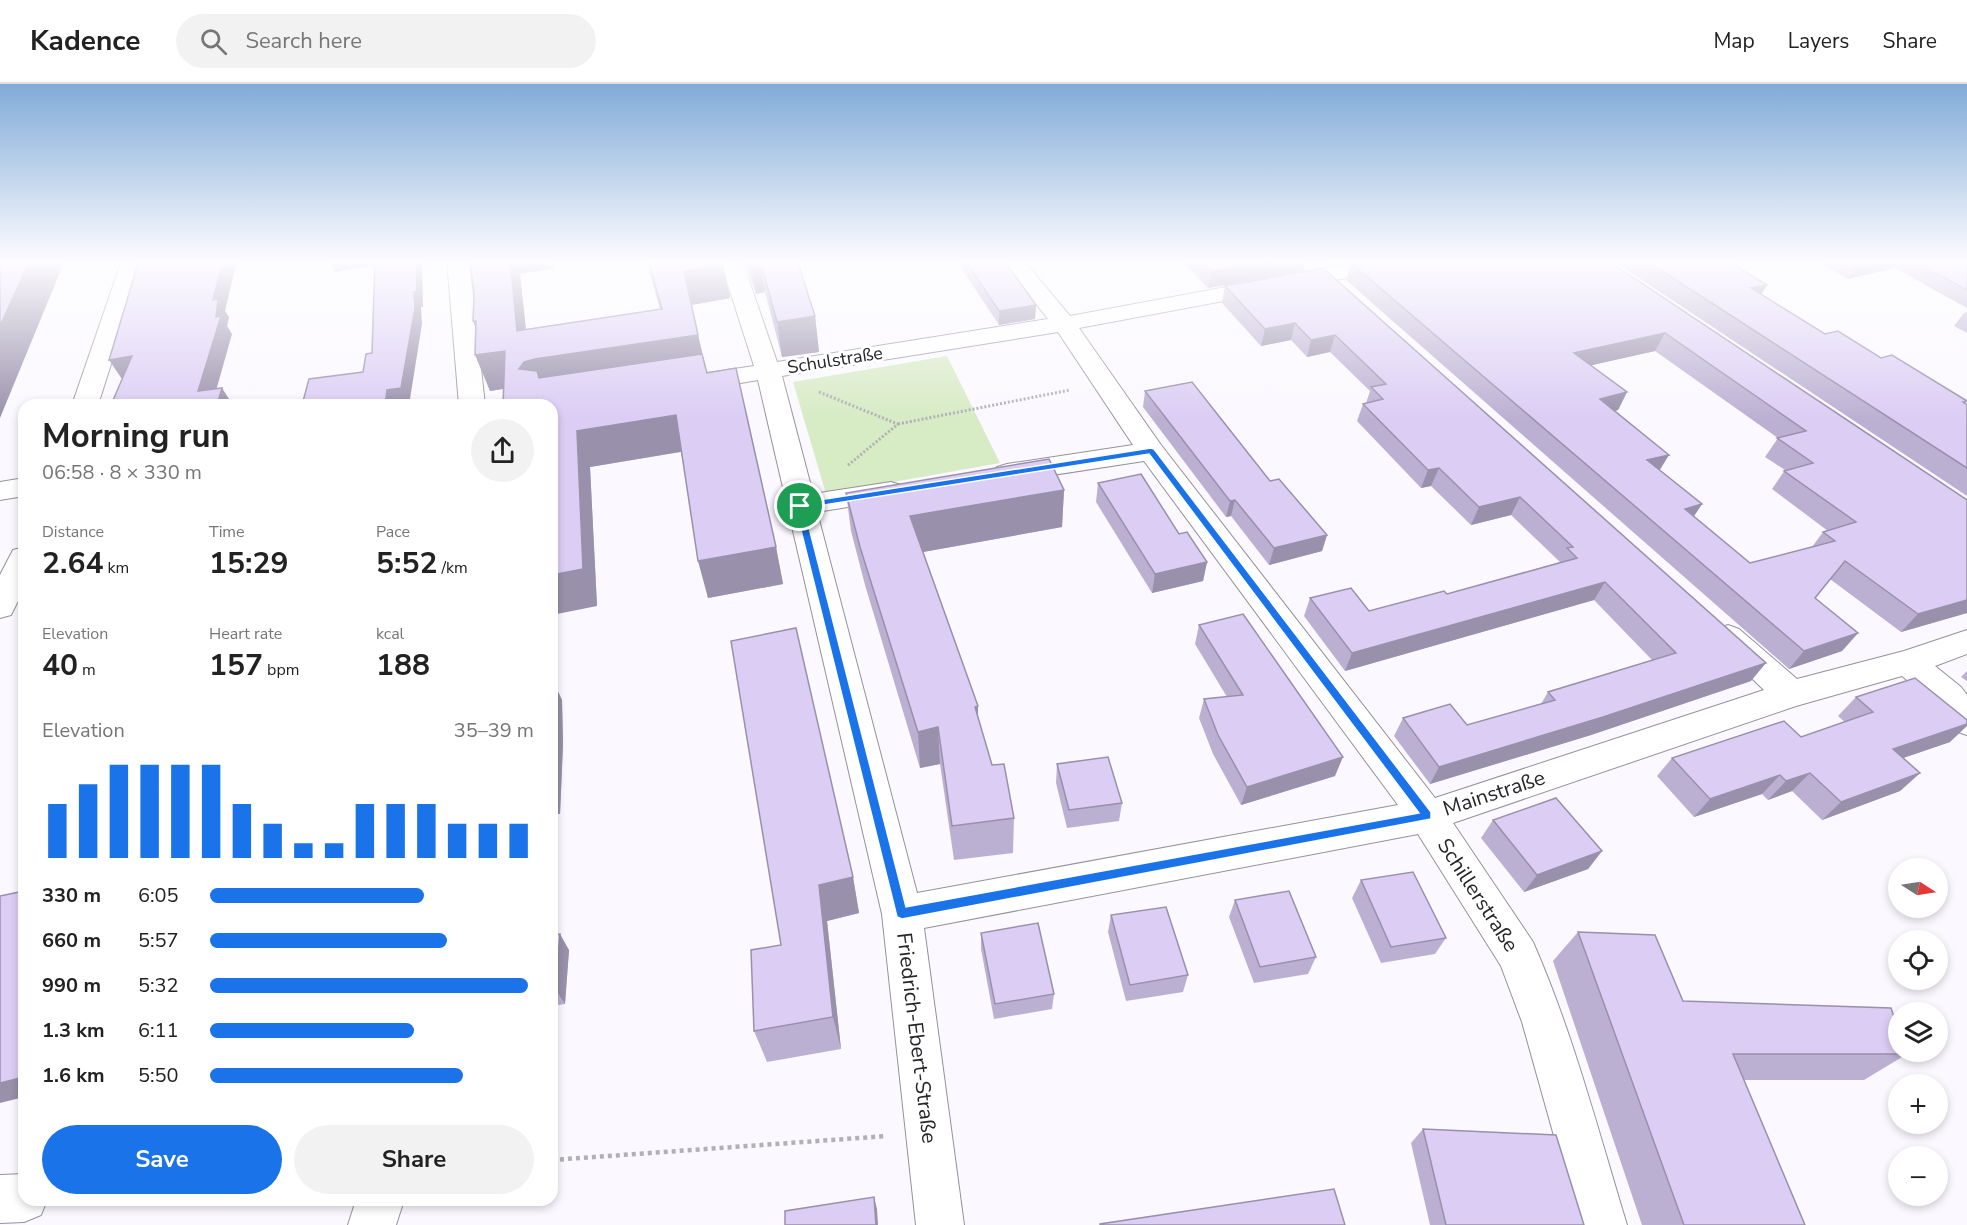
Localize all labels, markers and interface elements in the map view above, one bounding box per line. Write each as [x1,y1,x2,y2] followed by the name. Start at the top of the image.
[176,14,596,68] search box
[30,22,140,60] text: Kadence
[197,25,230,58] icon: search
[245,26,362,56] text: Search here
[1713,27,1755,55] text: Map
[1788,27,1849,55] text: Layers
[1882,27,1937,55] text: Share
[786,341,884,379] street label: Schulstraße
[42,414,230,459] text: Morning run
[471,419,534,482] button: share
[42,459,202,486] text: 06:58 · 8 × 330 m
[774,480,825,531] pin
[783,489,816,522] icon: arrive
[42,521,104,543] text: Distance
[209,521,245,543] text: Time
[376,521,410,543] text: Pace
[42,543,103,584] text: 2.64
[209,543,288,584] text: 15:29
[376,543,437,584] text: 5:52
[103,557,129,579] text: km
[437,557,468,579] text: /km
[42,623,108,645] text: Elevation
[209,623,282,645] text: Heart rate
[376,623,404,645] text: kcal
[42,645,78,686] text: 40
[209,645,263,686] text: 157
[376,645,430,686] text: 188
[78,659,96,681] text: m
[263,659,299,681] text: bpm
[42,717,125,744] text: Elevation
[454,717,534,744] text: 35–39 m
[1439,763,1549,823] street label: Mainstraße
[1431,833,1525,957] street label: Schillerstraße
[1888,858,1948,918] north arrow
[1888,858,1948,1206] map controls
[42,882,101,909] text: 330 m
[138,882,179,909] text: 6:05
[42,927,101,954] text: 660 m
[138,927,179,954] text: 5:57
[1888,930,1948,990] button: locate
[890,931,944,1145] street label: Friedrich-Ebert-Straße
[42,972,101,999] text: 990 m
[138,972,179,999] text: 5:32
[1888,1002,1948,1062] button: layers
[42,1017,105,1044] text: 1.3 km
[138,1017,179,1044] text: 6:11
[42,1062,105,1089] text: 1.6 km
[138,1062,179,1089] text: 5:50
[1888,1074,1948,1134] button: +
[42,1125,282,1194] button: Save
[294,1125,534,1194] button: Share
[1888,1146,1948,1206] button: −

